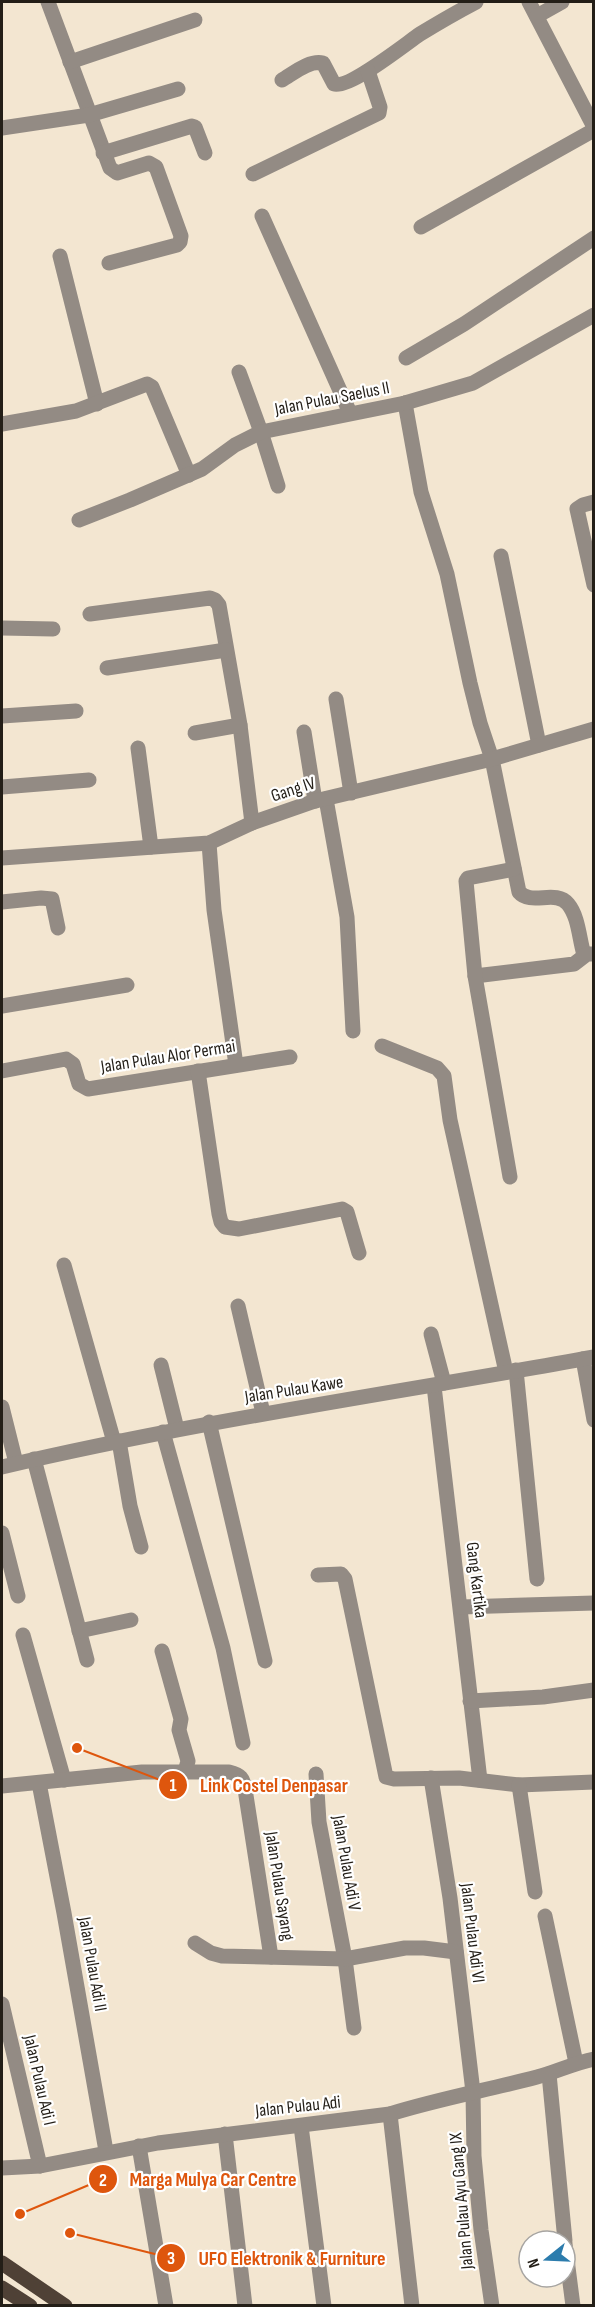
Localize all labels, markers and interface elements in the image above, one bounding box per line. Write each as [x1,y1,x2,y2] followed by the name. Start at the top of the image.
[272,377,391,420] street label: Jalan Pulau Saelus II
[268,772,318,806] street label: Gang IV
[98,1035,237,1078] street label: Jalan Pulau Alor Permai
[242,1371,345,1408] street label: Jalan Pulau Kawe
[461,1541,492,1619] street label: Gang Kartika
[158,1766,360,1804] callout: Link Costel Denpasar
[200,1774,348,1798] text: Link Costel Denpasar
[169,1775,177,1796] text: 1
[328,1813,365,1912] street label: Jalan Pulau Adi V
[260,1829,299,1942] street label: Jalan Pulau Sayang
[456,1881,489,1984] street label: Jalan Pulau Adi VI
[74,1914,111,2013] street label: Jalan Pulau Adi II
[19,2032,60,2127] street label: Jalan Pulau Adi I
[253,2092,342,2122] street label: Jalan Pulau Adi
[445,2131,478,2271] street label: Jalan Pulau Ayu Gang IX
[88,2160,309,2198] callout: Marga Mulya Car Centre
[129,2168,297,2192] text: Marga Mulya Car Centre
[99,2170,107,2191] text: 2
[517,2229,577,2289] north arrow
[156,2239,397,2277] callout: UFO Elektronik & Furniture
[198,2247,386,2271] text: UFO Elektronik & Furniture
[167,2248,175,2269] text: 3
[524,2256,545,2270] text: N

